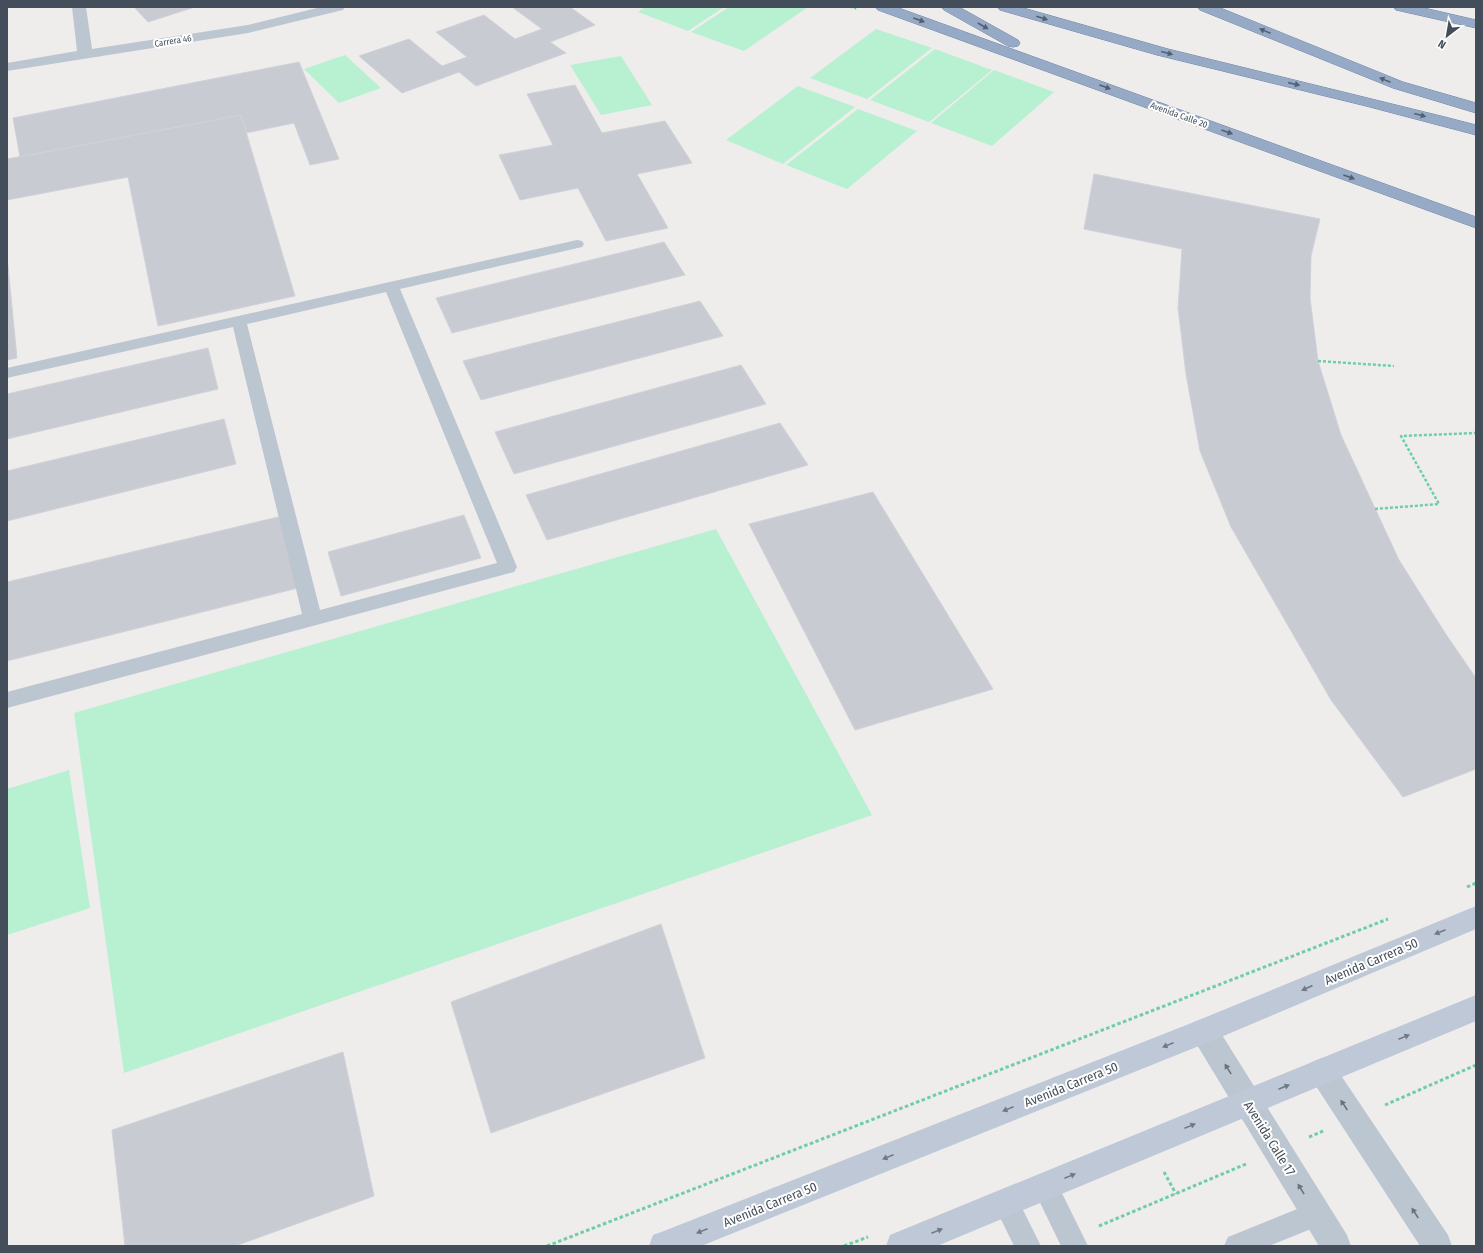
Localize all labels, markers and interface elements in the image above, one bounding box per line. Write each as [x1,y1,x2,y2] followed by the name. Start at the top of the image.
[1036,15,1048,21] one-way arrow
[1427,16,1467,56] north arrow
[914,18,926,24] one-way arrow
[977,23,989,30] one-way arrow
[1258,28,1270,34] one-way arrow
[154,33,193,49] street label: Carrera 46
[1436,37,1448,51] text: N
[1162,50,1174,56] one-way arrow
[1379,76,1391,82] one-way arrow
[1287,82,1300,88] one-way arrow
[1099,85,1111,91] one-way arrow
[1149,100,1209,130] street label: Avenida Calle 20
[1414,112,1426,118] one-way arrow
[1221,130,1233,136] one-way arrow
[1343,174,1355,180] one-way arrow
[1434,928,1446,935] one-way arrow
[1322,935,1420,988] street label: Avenida Carrera 50
[1301,985,1313,991] one-way arrow
[1399,1034,1410,1040] one-way arrow
[1162,1043,1174,1049] one-way arrow
[1022,1059,1120,1110] street label: Avenida Carrera 50
[1224,1063,1231,1075] one-way arrow
[1278,1084,1290,1090] one-way arrow
[1241,1098,1298,1178] street label: Avenida Calle 17
[1340,1099,1348,1110] one-way arrow
[1003,1106,1014,1112] one-way arrow
[1184,1123,1195,1129] one-way arrow
[881,1155,893,1161] one-way arrow
[1064,1172,1076,1178] one-way arrow
[721,1179,819,1230] street label: Avenida Carrera 50
[1298,1183,1305,1195] one-way arrow
[1411,1208,1419,1219] one-way arrow
[931,1228,943,1234] one-way arrow
[695,1229,707,1235] one-way arrow

